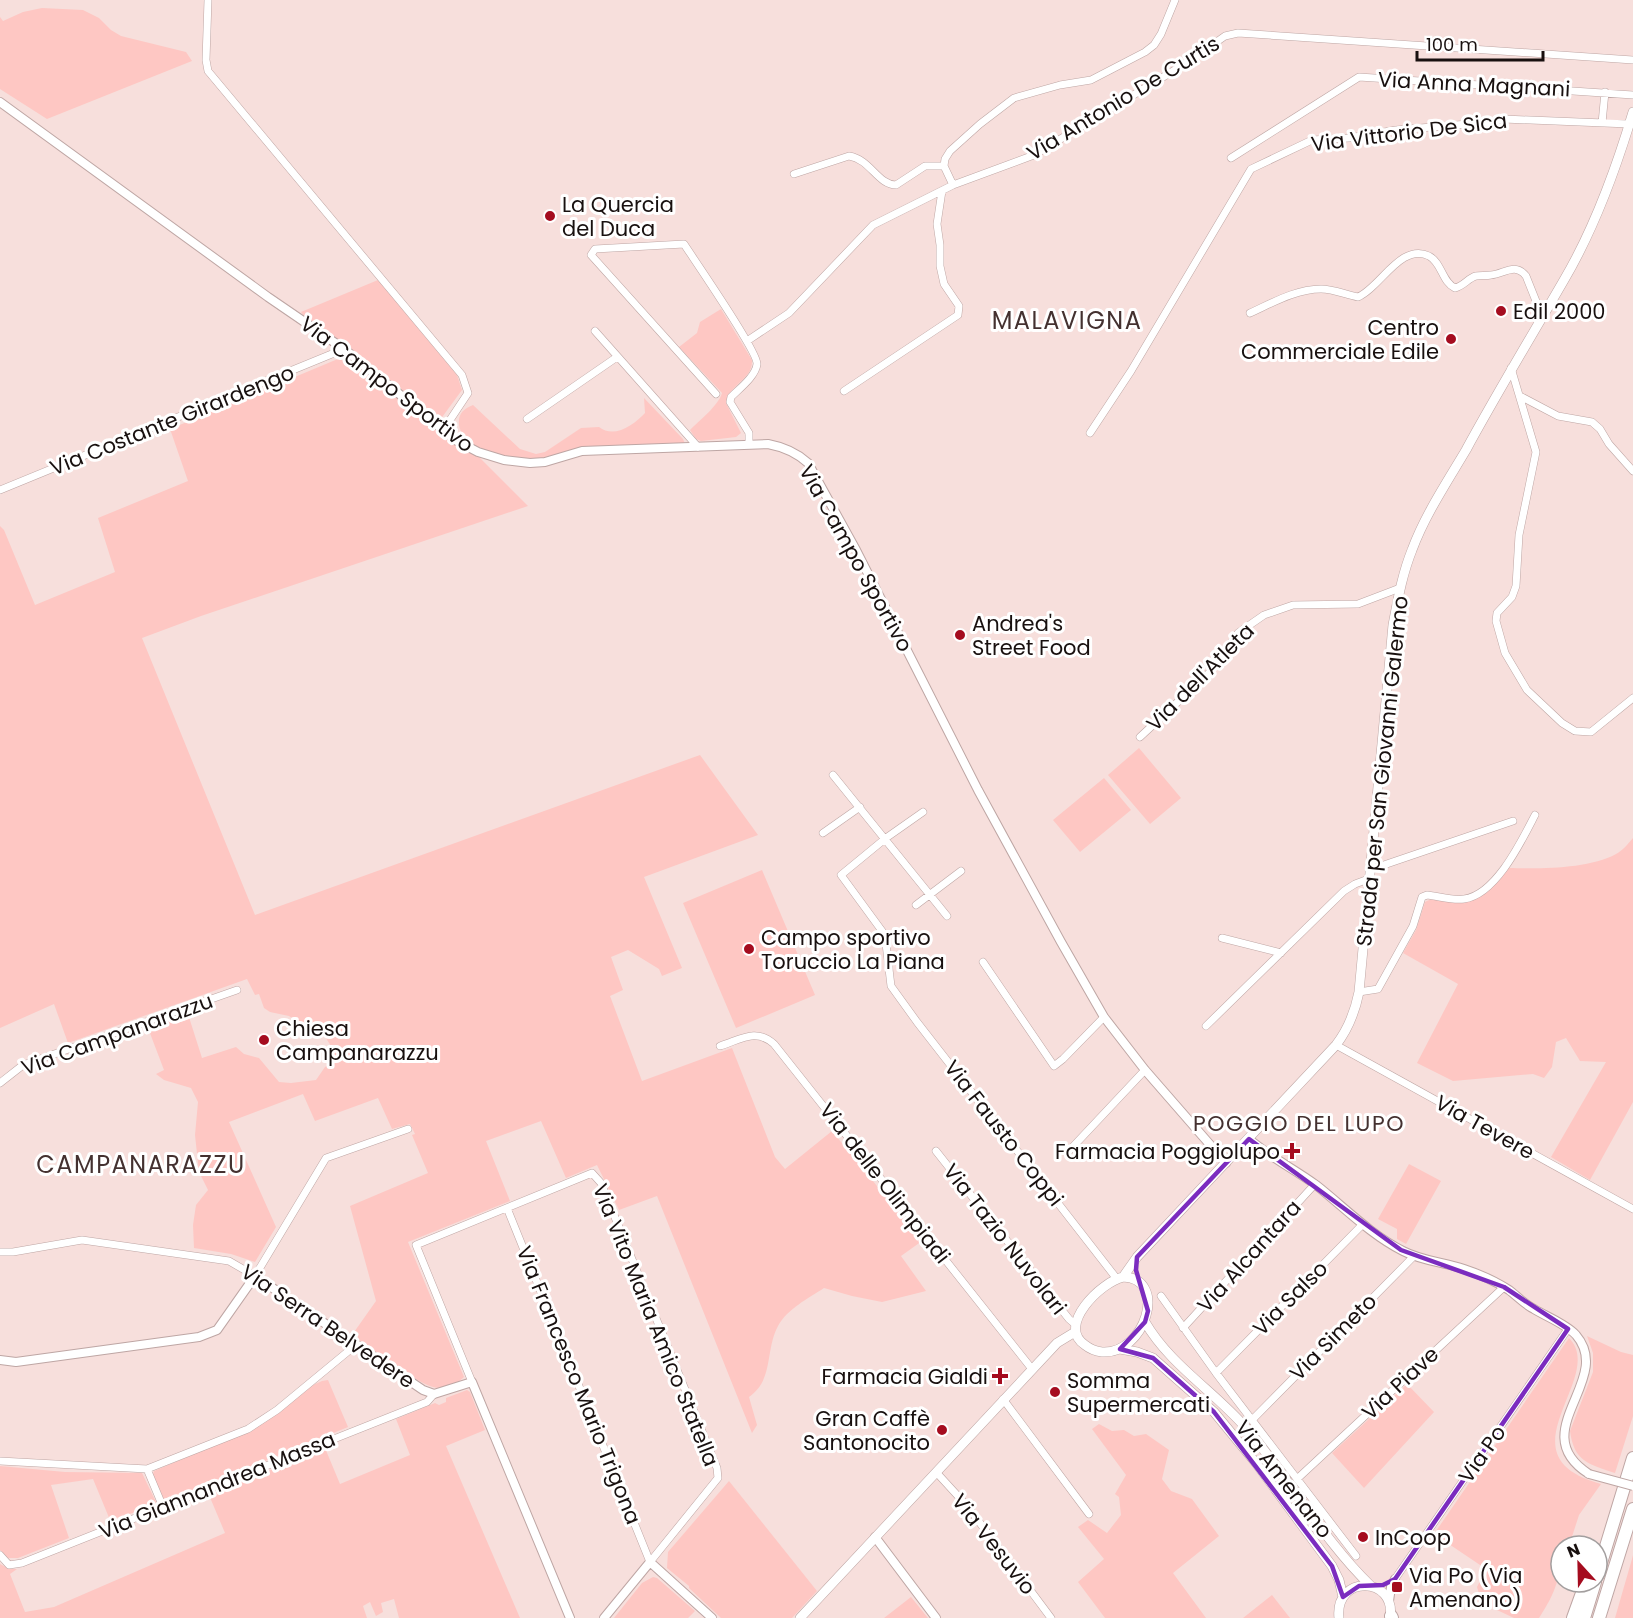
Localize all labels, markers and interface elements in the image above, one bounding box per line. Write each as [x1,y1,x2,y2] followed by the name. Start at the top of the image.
[1417,24,1543,62] scale bar
[1021,29,1225,167] street label: Via Antonio De Curtis
[1426,32,1478,57] text: 100 m
[1377,64,1571,104] street label: Via Anna Magnani
[1309,106,1509,158] street label: Via Vittorio De Sica
[562,190,674,243] place label: La Quercia del Duca
[543,209,557,223] marker: La Quercia del Duca
[1513,297,1606,326] place label: Edil 2000
[992,304,1142,337] district label: MALAVIGNA
[1494,304,1508,318] marker: Edil 2000
[294,309,480,459] street label: Via Campo Sportivo
[1241,313,1439,366] place label: Centro Commerciale Edile
[1444,332,1458,346] marker: Centro Commerciale Edile
[46,358,298,482] street label: Via Costante Girardengo
[792,459,920,657] street label: Via Campo Sportivo
[1349,594,1415,948] street label: Strada per San Giovanni Galermo
[972,609,1091,662] place label: Andrea's Street Food
[1140,617,1260,737] street label: Via dell'Atleta
[953,628,967,642] marker: Andrea's Street Food
[761,923,945,976] place label: Campo sportivo Toruccio La Piana
[742,942,756,956] marker: Campo sportivo Toruccio La Piana
[17,986,217,1082] street label: Via Campanarazzu
[276,1014,439,1067] place label: Chiesa Campanarazzu
[257,1033,271,1047] marker: Chiesa Campanarazzu
[938,1054,1070,1212] street label: Via Fausto Coppi
[1430,1088,1540,1166] street label: Via Tevere
[813,1097,957,1269] street label: Via delle Olimpiadi
[1193,1108,1405,1139] district label: POGGIO DEL LUPO
[1055,1137,1280,1166] place label: Farmacia Poggiolupo
[1285,1144,1299,1158] marker: Farmacia Poggiolupo
[36,1148,246,1181] district label: CAMPANARAZZU
[937,1157,1073,1321] street label: Via Tazio Nuvolari
[586,1179,726,1471] street label: Via Vito Maria Amico Statella
[1190,1193,1308,1319] street label: Via Alcantara
[510,1242,648,1528] street label: Via Francesco Mario Trigona
[1246,1254,1334,1342] street label: Via Salso
[235,1257,421,1395] street label: Via Serra Belvedere
[1283,1287,1383,1387] street label: Via Simeto
[1355,1340,1445,1426] street label: Via Piave
[822,1362,988,1391] place label: Farmacia Gialdi
[1067,1366,1210,1419] place label: Somma Supermercati
[993,1369,1007,1383] marker: Farmacia Gialdi
[1048,1385,1062,1399] marker: Somma Supermercati
[803,1404,930,1457] place label: Gran Caffè Santonocito
[1229,1414,1339,1544] street label: Via Amenano
[1452,1419,1512,1489] street label: Via Po
[935,1423,949,1437] marker: Gran Caffè Santonocito
[94,1424,340,1546] street label: Via Giannandrea Massa
[945,1487,1043,1601] street label: Via Vesuvio
[1375,1523,1451,1552] place label: InCoop
[1356,1530,1370,1544] marker: InCoop
[1549,1534,1609,1594] north arrow
[1564,1538,1583,1563] text: N
[1409,1561,1522,1614] place label: Via Po (Via Amenano)
[1390,1580,1404,1594] marker: Via Po (Via Amenano)

